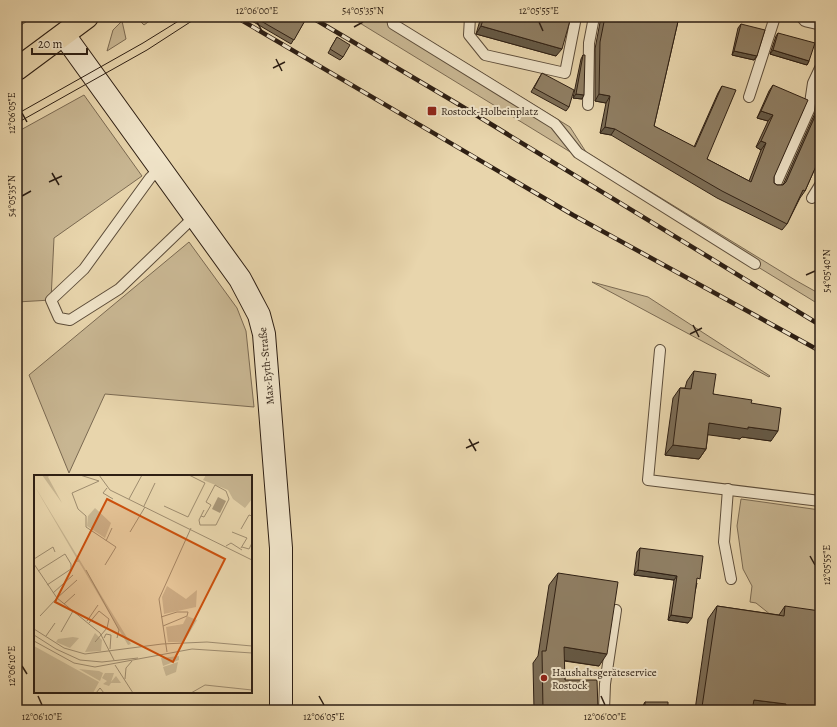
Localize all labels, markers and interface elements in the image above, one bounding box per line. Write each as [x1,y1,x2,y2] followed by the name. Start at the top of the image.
[236,4,278,17] text: 12°06'00"E
[342,4,384,17] text: 54°05'35"N
[519,4,559,17] text: 12°05'55"E
[32,30,87,56] scale bar
[38,36,62,52] text: 20 m
[5,92,18,134] text: 12°06'05"E
[441,104,538,119] place label: Rostock-Holbeinplatz
[426,105,438,117] marker: Rostock-Holbeinplatz
[5,175,18,217] text: 54°05'35"N
[820,249,833,293] text: 54°05'40"N
[255,326,278,406] street label: Max-Eyth-Straße
[34,475,252,693] inset map
[820,545,833,585] text: 12°05'55"E
[5,646,18,686] text: 12°06'10"E
[552,665,657,693] place label: Haushaltsgeräteservice Rostock
[539,673,549,683] marker: Haushaltsgeräteservice Rostock
[22,710,62,723] text: 12°06'10"E
[303,710,345,723] text: 12°06'05"E
[584,710,626,723] text: 12°06'00"E

